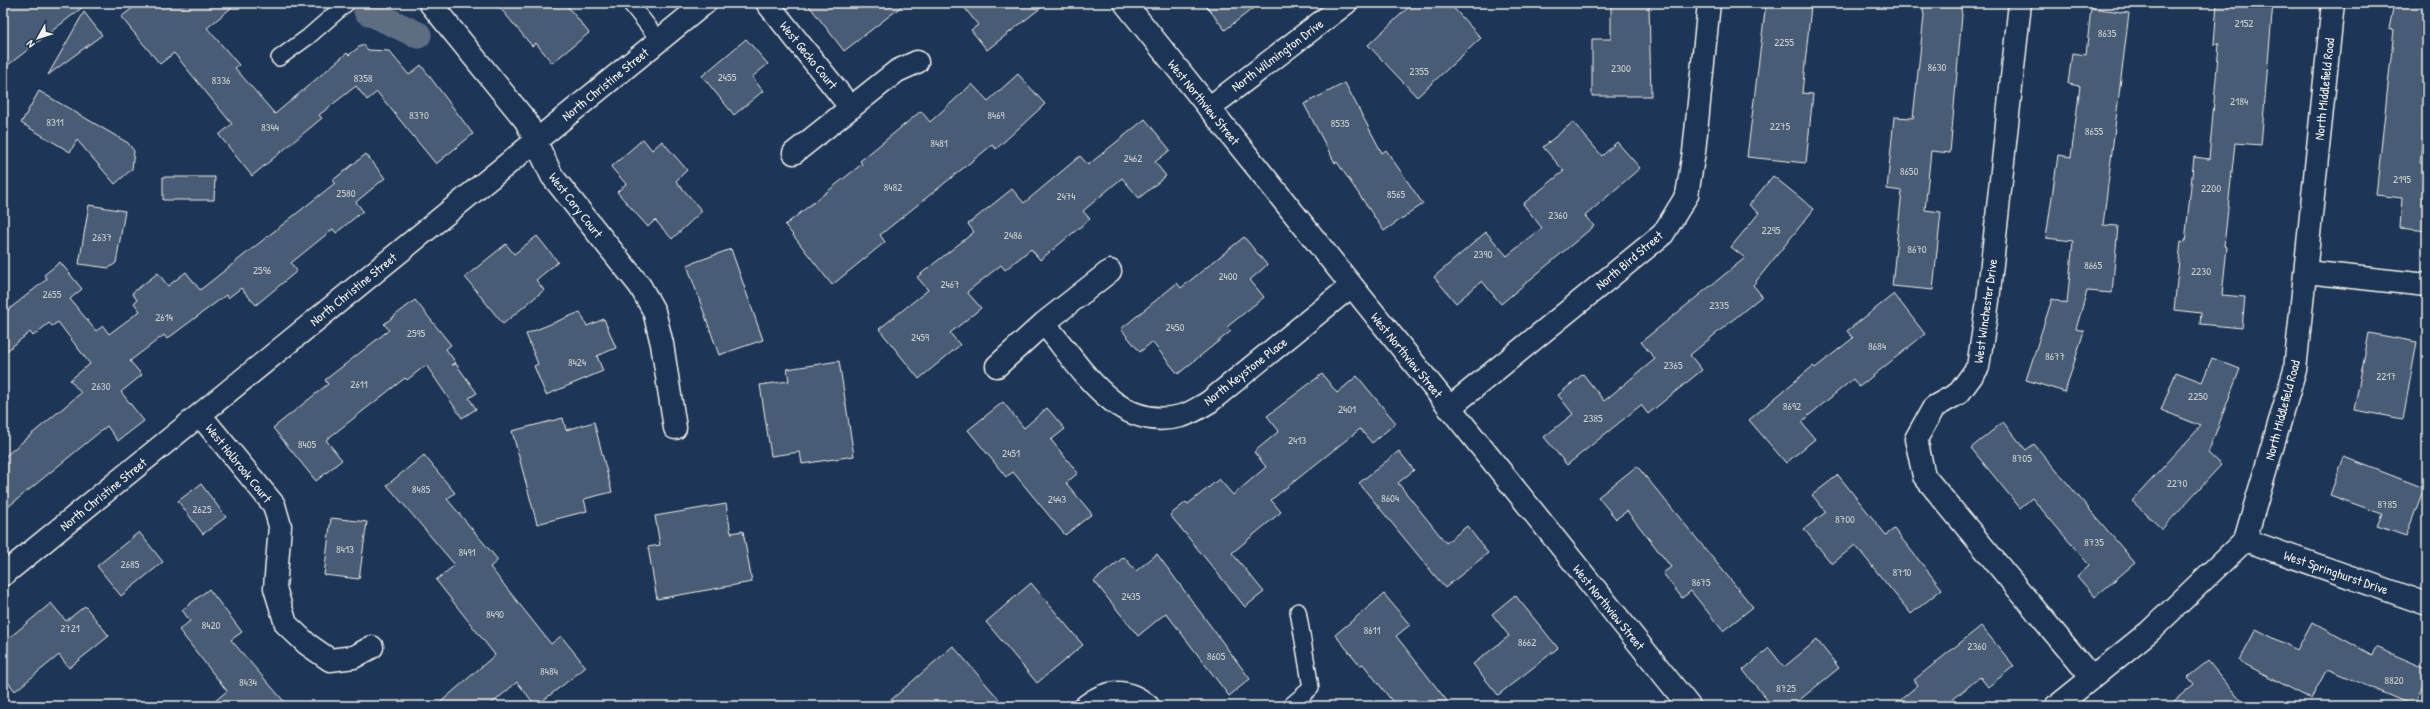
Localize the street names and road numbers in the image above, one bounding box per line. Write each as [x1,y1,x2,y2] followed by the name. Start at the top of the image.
[1227,14,1327,96] street label: North Wilmington Drive
[776,17,842,93] street label: West Gecko Court
[2310,37,2338,141] street label: North Middlefield Road
[558,43,653,125] street label: North Christine Street
[1164,55,1244,149] street label: West Northview Street
[545,169,608,242] street label: West Cory Court
[1591,226,1667,294] street label: North Bird Street
[306,248,401,330] street label: North Christine Street
[1969,258,2001,364] street label: West Winchester Drive
[1367,308,1447,402] street label: West Northview Street
[1200,333,1290,409] street label: North Keystone Place
[2260,358,2304,462] street label: North Middlefield Road
[202,420,277,507] street label: West Holbrook Court
[56,453,151,535] street label: North Christine Street
[2281,546,2391,598] street label: West Springhurst Drive
[1569,560,1649,654] street label: West Northview Street

